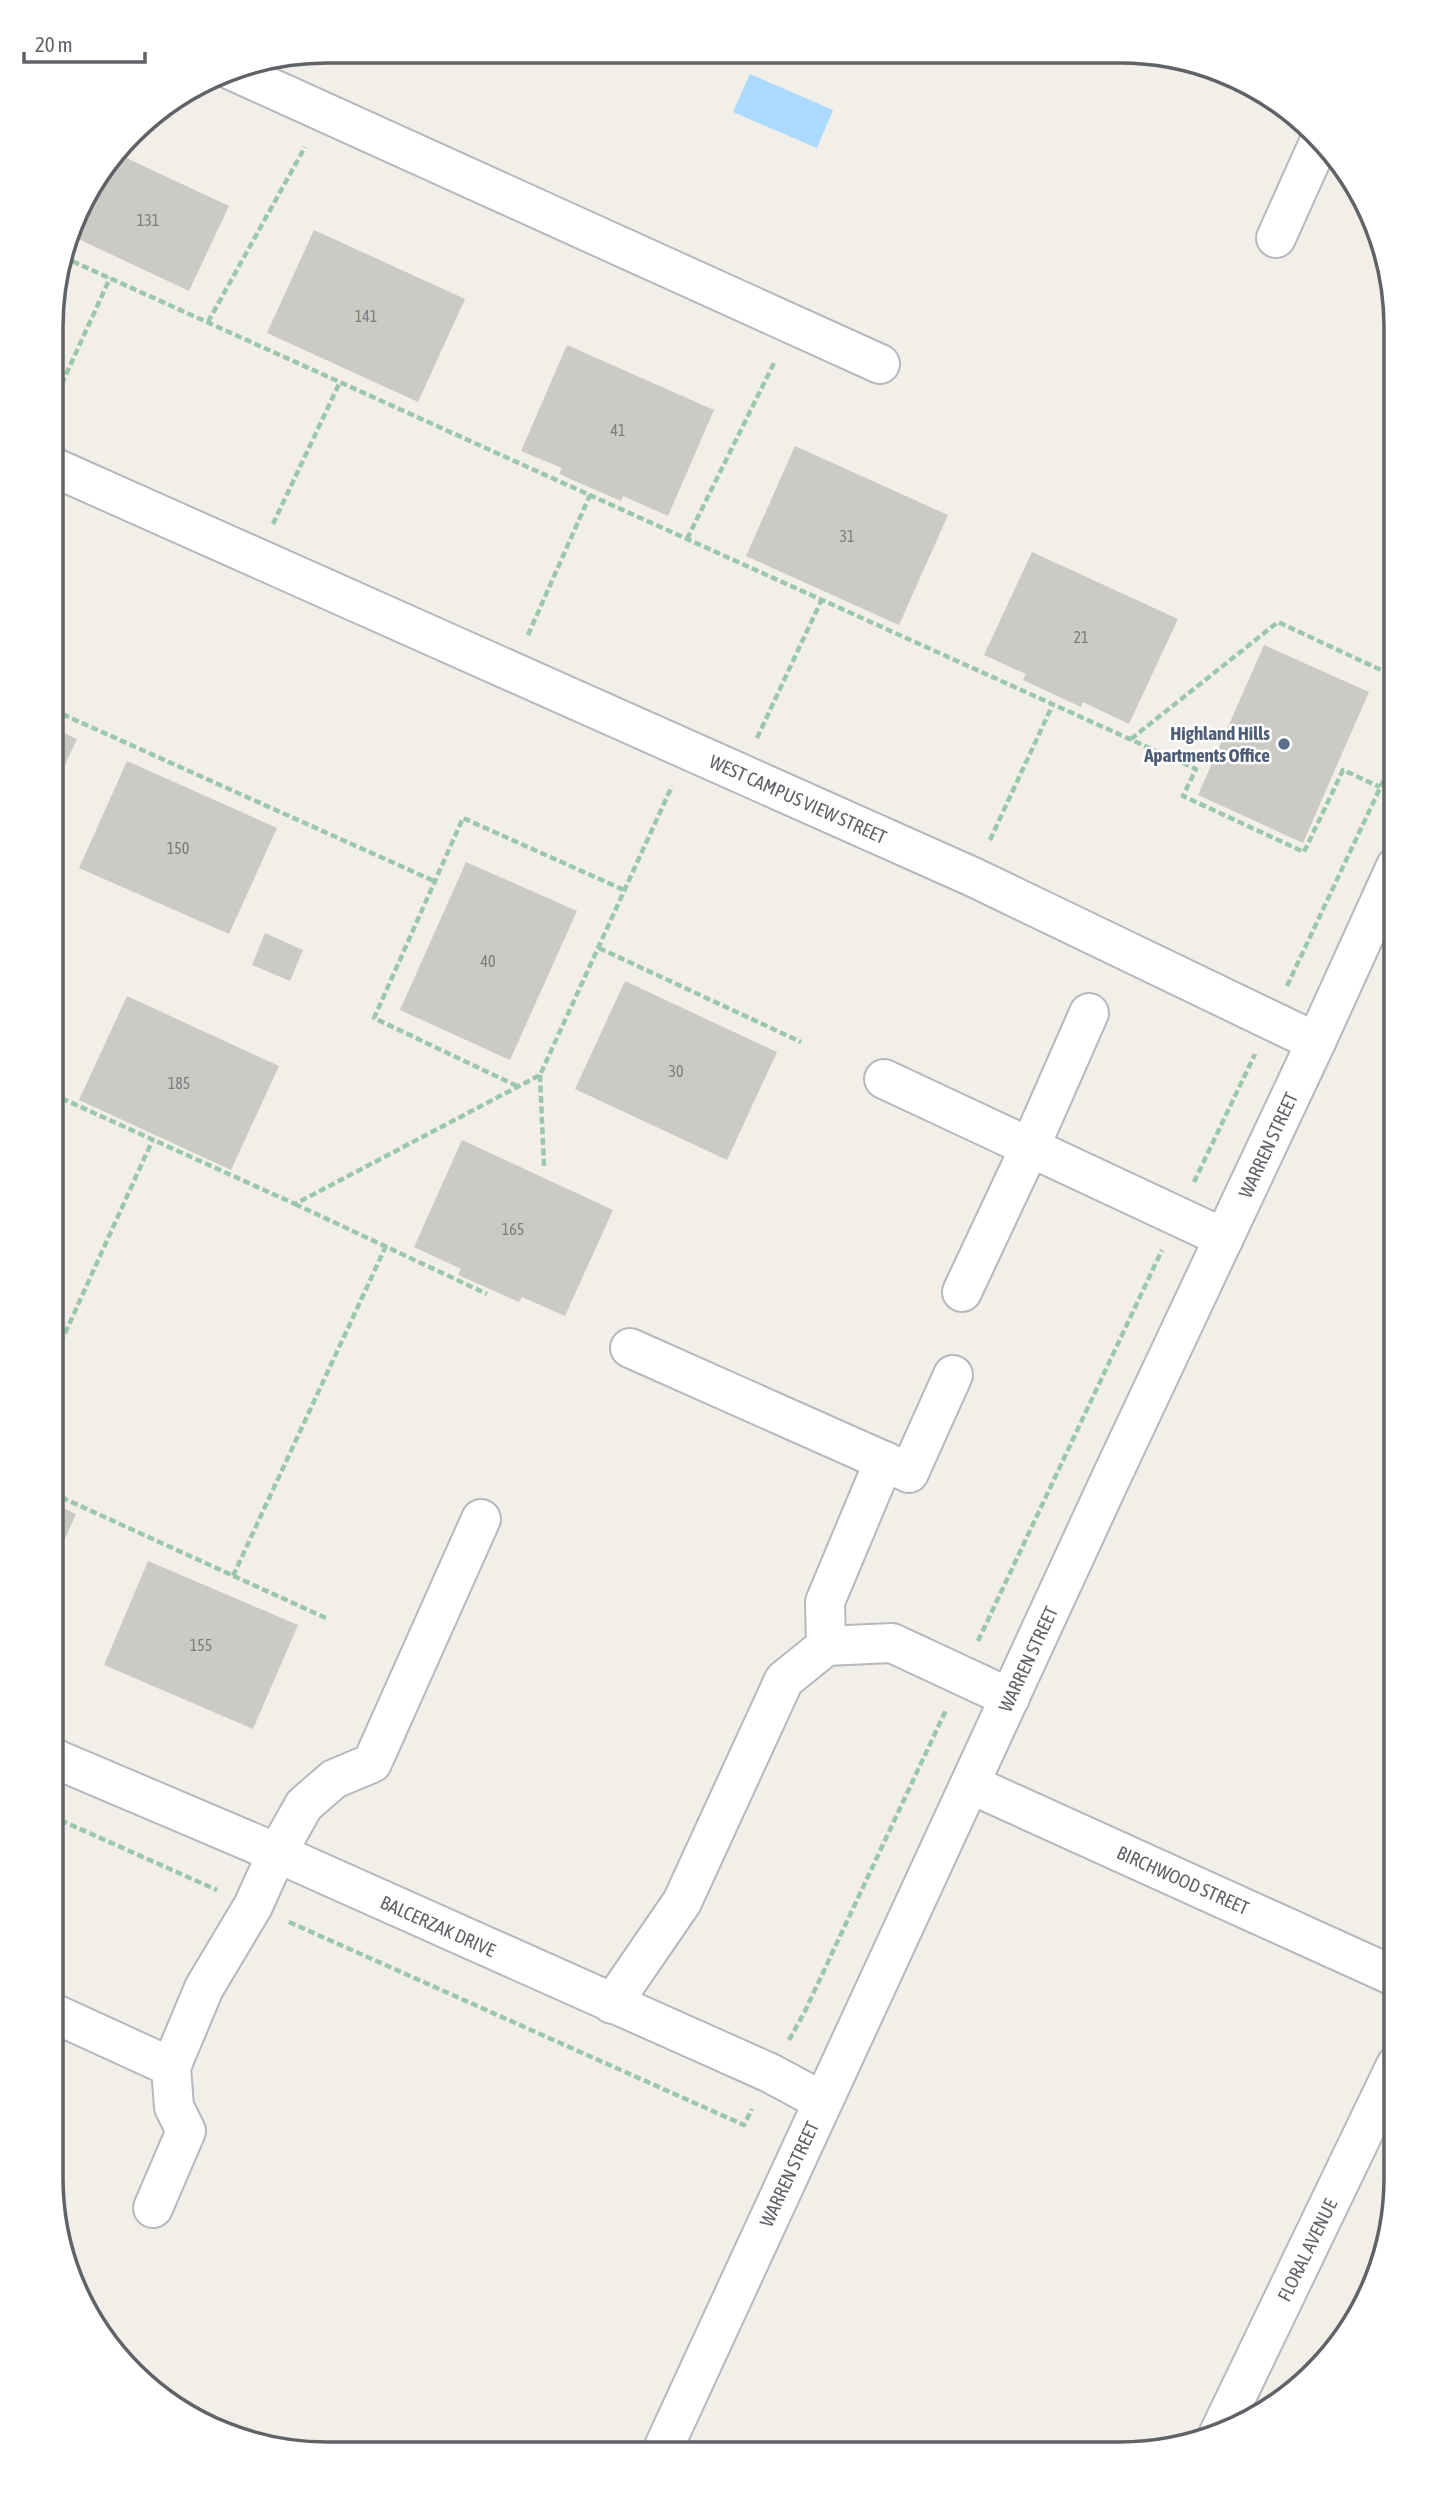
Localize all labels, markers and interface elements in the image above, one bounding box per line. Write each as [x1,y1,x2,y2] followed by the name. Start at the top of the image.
[24,21,145,65] scale bar
[35,32,73,56] text: 20 m
[137,211,159,229] house number: 131
[355,307,377,325] house number: 141
[610,421,626,439] house number: 41
[839,527,855,545] house number: 31
[1073,628,1089,646] house number: 21
[1143,722,1270,766] place label: Highland Hills Apartments Office
[1276,736,1292,752] marker: Highland Hills Apartments Office
[706,750,891,848] street label: WEST CAMPUS VIEW STREET
[167,839,189,857] house number: 150
[480,952,496,970] house number: 40
[668,1062,684,1080] house number: 30
[168,1074,190,1092] house number: 185
[1234,1088,1302,1201] street label: WARREN STREET
[502,1220,524,1238] house number: 165
[994,1602,1062,1715] street label: WARREN STREET
[190,1636,212,1654] house number: 155
[1114,1841,1253,1919] street label: BIRCHWOOD STREET
[377,1891,499,1961] street label: BALCERZAK DRIVE
[755,2117,823,2230] street label: WARREN STREET
[1273,2195,1341,2305] street label: FLORAL AVENUE

